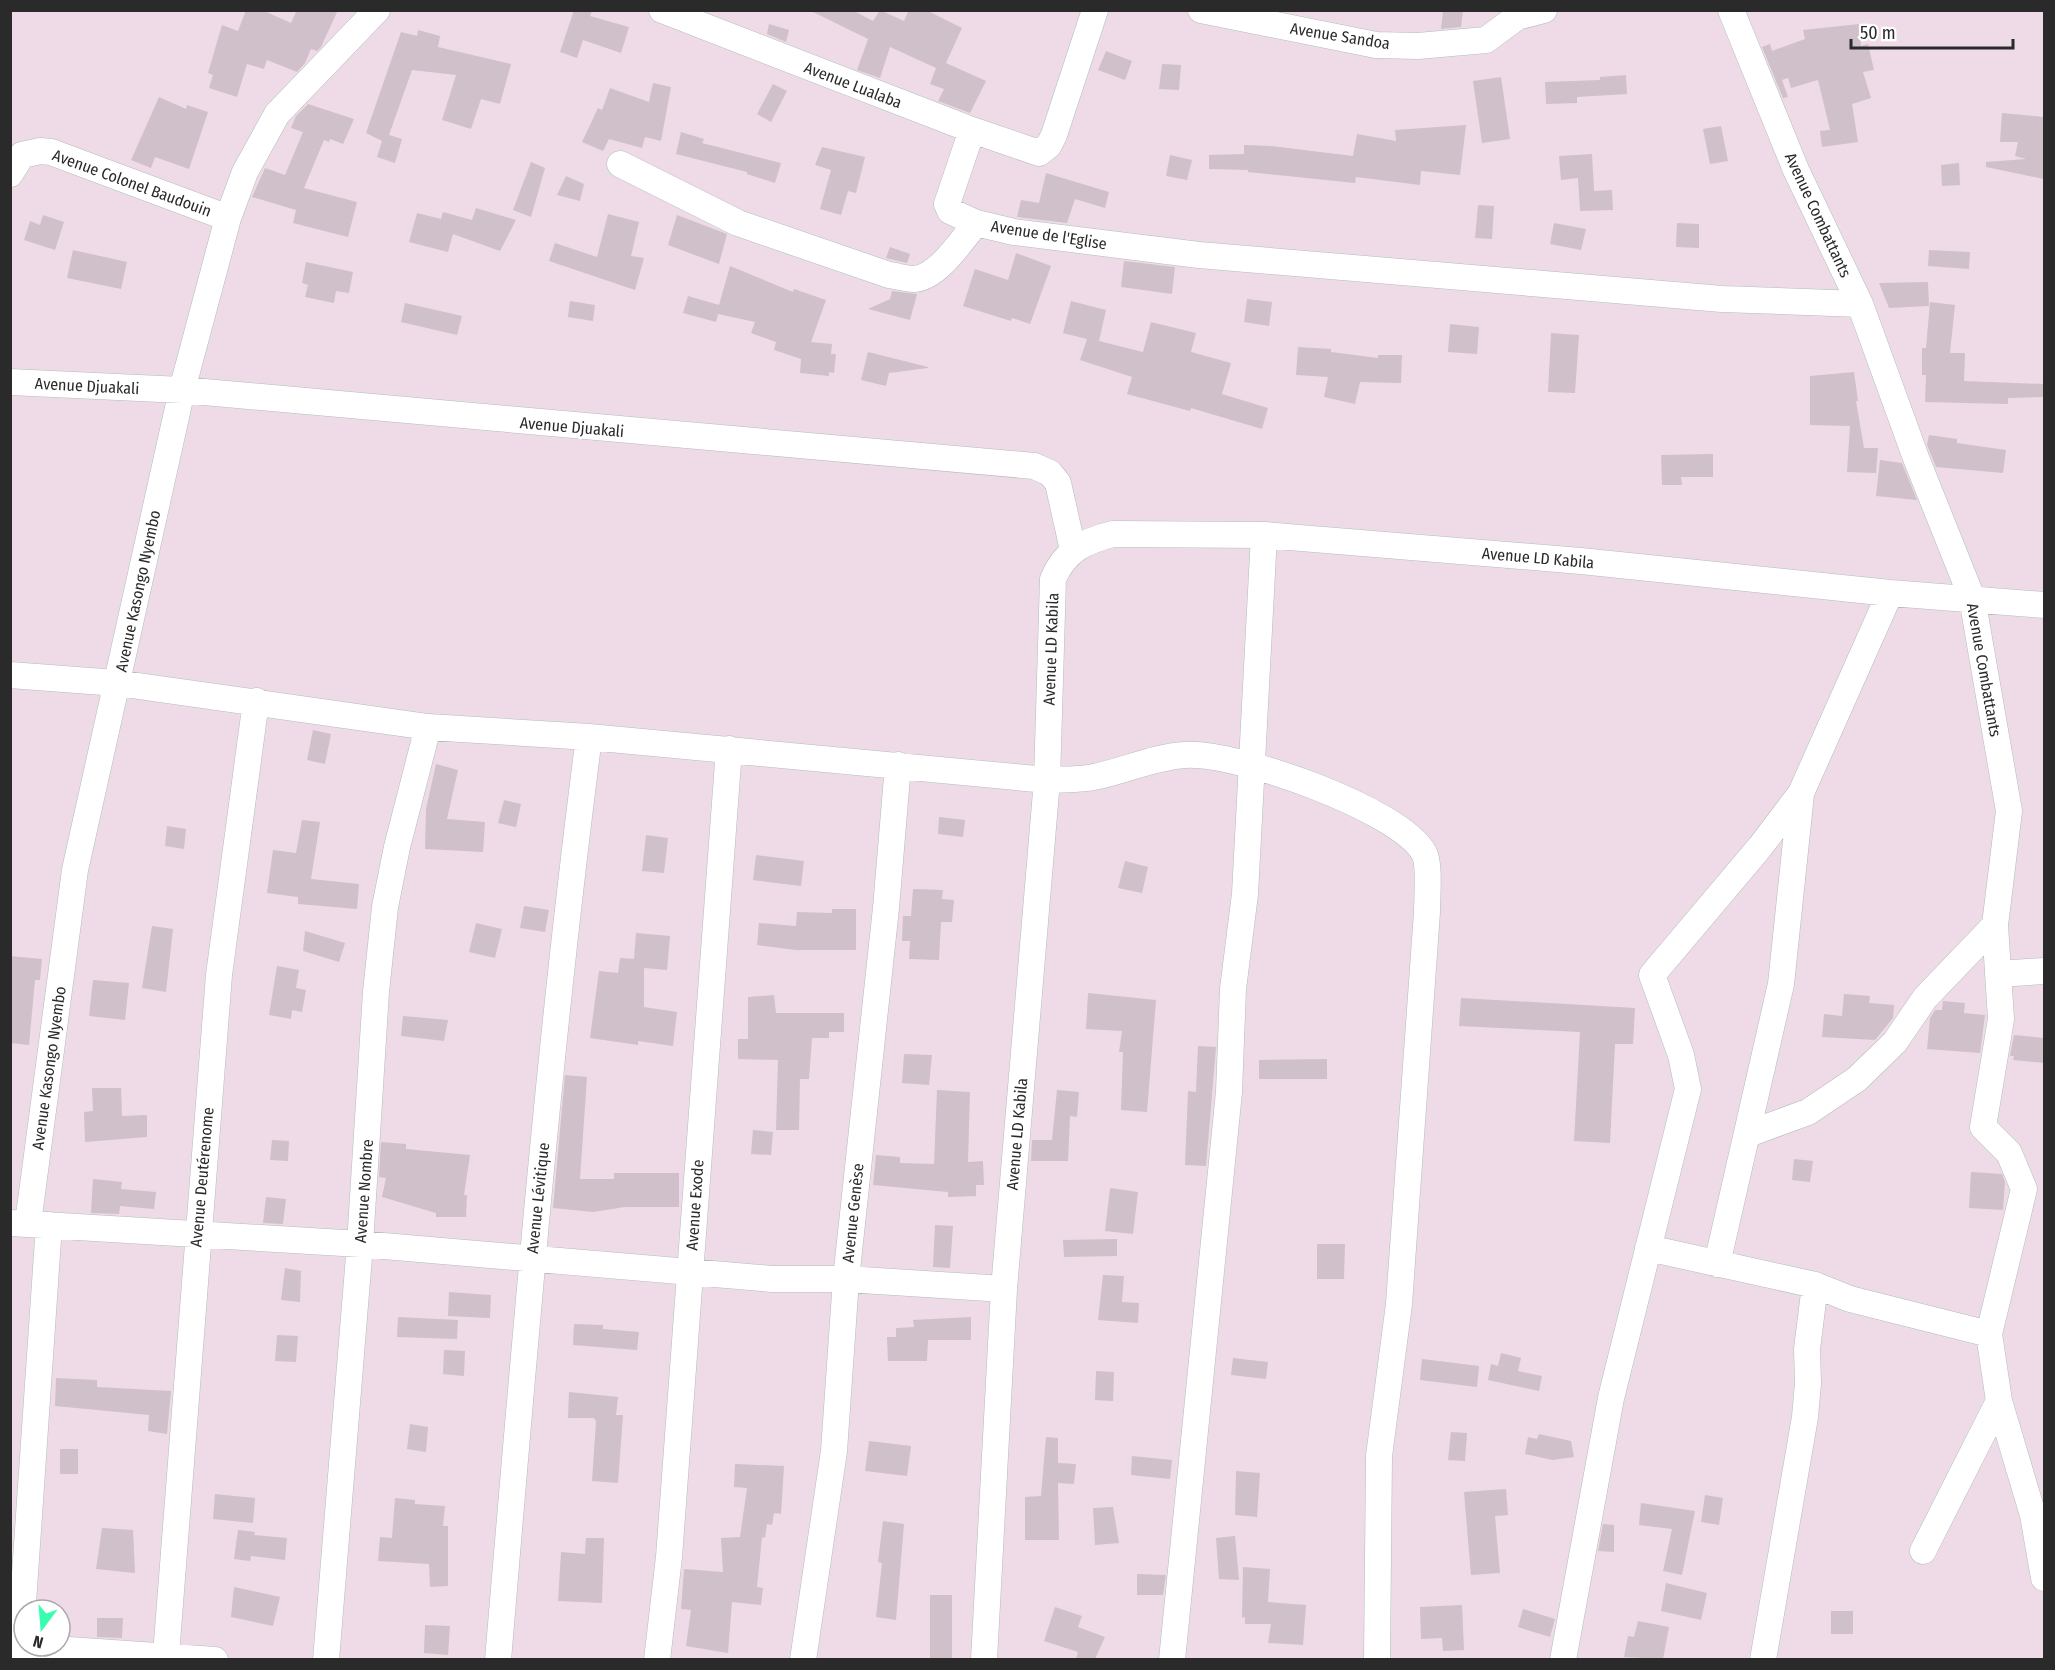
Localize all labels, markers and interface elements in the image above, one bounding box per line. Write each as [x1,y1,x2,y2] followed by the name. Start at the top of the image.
[1851,12,2013,50] scale bar
[1289,19,1391,53] street label: Avenue Sandoa
[1860,22,1896,44] text: 50 m
[802,58,905,112] street label: Avenue Lualaba
[50,145,214,221] street label: Avenue Colonel Baudouin
[1781,150,1855,280] street label: Avenue Combattants
[990,216,1108,254] street label: Avenue de l'Eglise
[34,374,140,398] street label: Avenue Djuakali
[519,413,625,441] street label: Avenue Djuakali
[112,508,164,674] street label: Avenue Kasongo Nyembo
[1481,544,1595,572] street label: Avenue LD Kabila
[1040,592,1062,706] street label: Avenue LD Kabila
[1963,602,2005,738] street label: Avenue Combattants
[28,985,70,1151] street label: Avenue Kasongo Nyembo
[1003,1077,1031,1191] street label: Avenue LD Kabila
[186,1106,218,1248] street label: Avenue Deutérenome
[351,1138,377,1243] street label: Avenue Nombre
[523,1141,553,1255] street label: Avenue Lévitique
[682,1159,708,1251] street label: Avenue Exode
[838,1162,868,1264] street label: Avenue Genèse
[12,1598,72,1658] north arrow
[31,1631,45,1652] text: N

